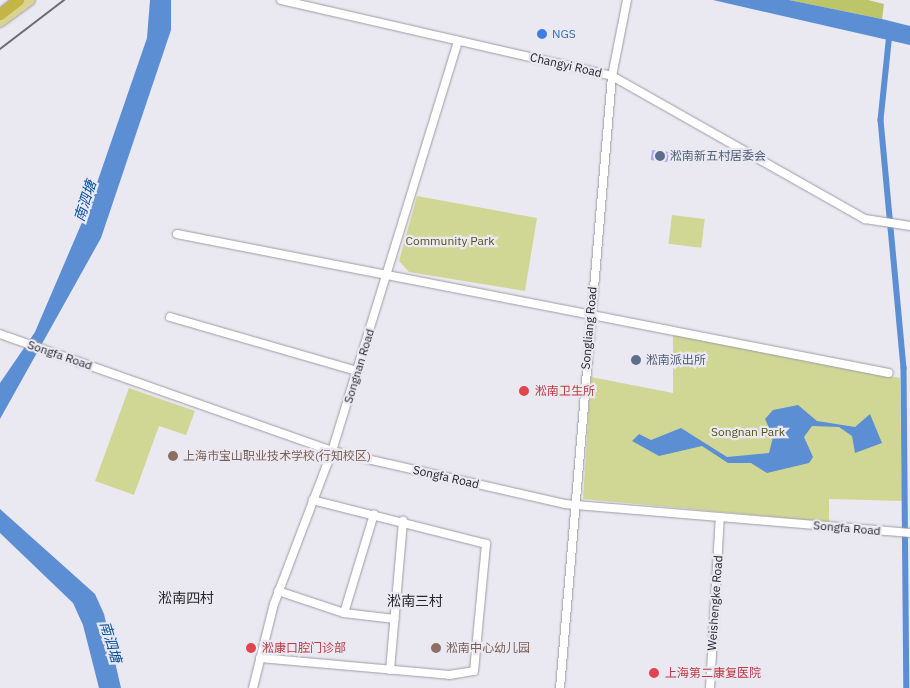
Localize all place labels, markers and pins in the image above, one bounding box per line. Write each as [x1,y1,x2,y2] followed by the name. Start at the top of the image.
[552,27,576,41] place label: NGS
[536,28,548,40] marker: NGS
[670,149,766,163] place label: 淞南新五村居委会
[654,150,666,162] marker: 淞南新五村居委会
[646,353,706,367] place label: 淞南派出所
[630,354,642,366] marker: 淞南派出所
[517,384,531,398] marker: 淞南卫生所
[535,384,595,398] place label: 淞南卫生所
[183,449,371,463] place label: 上海市宝山职业技术学校(行知校区)
[167,450,179,462] marker: 上海市宝山职业技术学校(行知校区)
[244,641,258,655] marker: 淞康口腔门诊部
[262,641,346,655] place label: 淞康口腔门诊部
[446,641,530,655] place label: 淞南中心幼儿园
[430,642,442,654] marker: 淞南中心幼儿园
[647,666,661,680] marker: 上海第二康复医院
[665,666,761,680] place label: 上海第二康复医院

